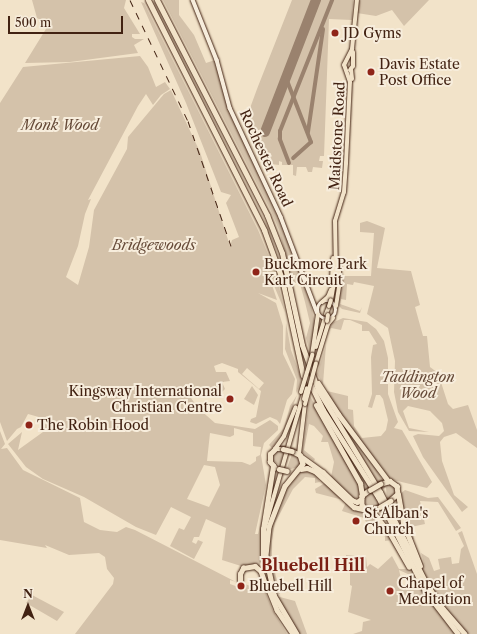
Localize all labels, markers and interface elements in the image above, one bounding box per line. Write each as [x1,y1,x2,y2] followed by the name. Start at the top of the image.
[10,8,125,34] scale bar
[15,15,51,30] text: 500 m
[343,25,401,41] place label: JD Gyms
[330,28,340,38] marker: JD Gyms
[379,56,460,88] place label: Davis Estate Post Office
[366,67,376,77] marker: Davis Estate Post Office
[326,81,348,191] street label: Maidstone Road
[236,107,296,209] street label: Rochester Road
[21,117,99,133] park label: Monk Wood
[112,237,196,253] park label: Bridgewoods
[264,256,367,288] place label: Buckmore Park Kart Circuit
[251,267,261,277] marker: Buckmore Park Kart Circuit
[381,369,455,402] park label: Taddington Wood
[68,383,222,416] place label: Kingsway International Christian Centre
[225,394,235,404] marker: Kingsway International Christian Centre
[37,417,149,433] place label: The Robin Hood
[24,420,34,430] marker: The Robin Hood
[364,505,429,538] place label: St Alban's Church
[351,516,361,526] marker: St Alban's Church
[261,555,365,575] district label: Bluebell Hill
[398,575,471,608] place label: Chapel of Meditation
[249,578,332,594] place label: Bluebell Hill
[236,581,246,591] marker: Bluebell Hill
[8,586,48,626] north arrow
[385,586,395,596] marker: Chapel of Meditation
[23,587,33,601] text: N

